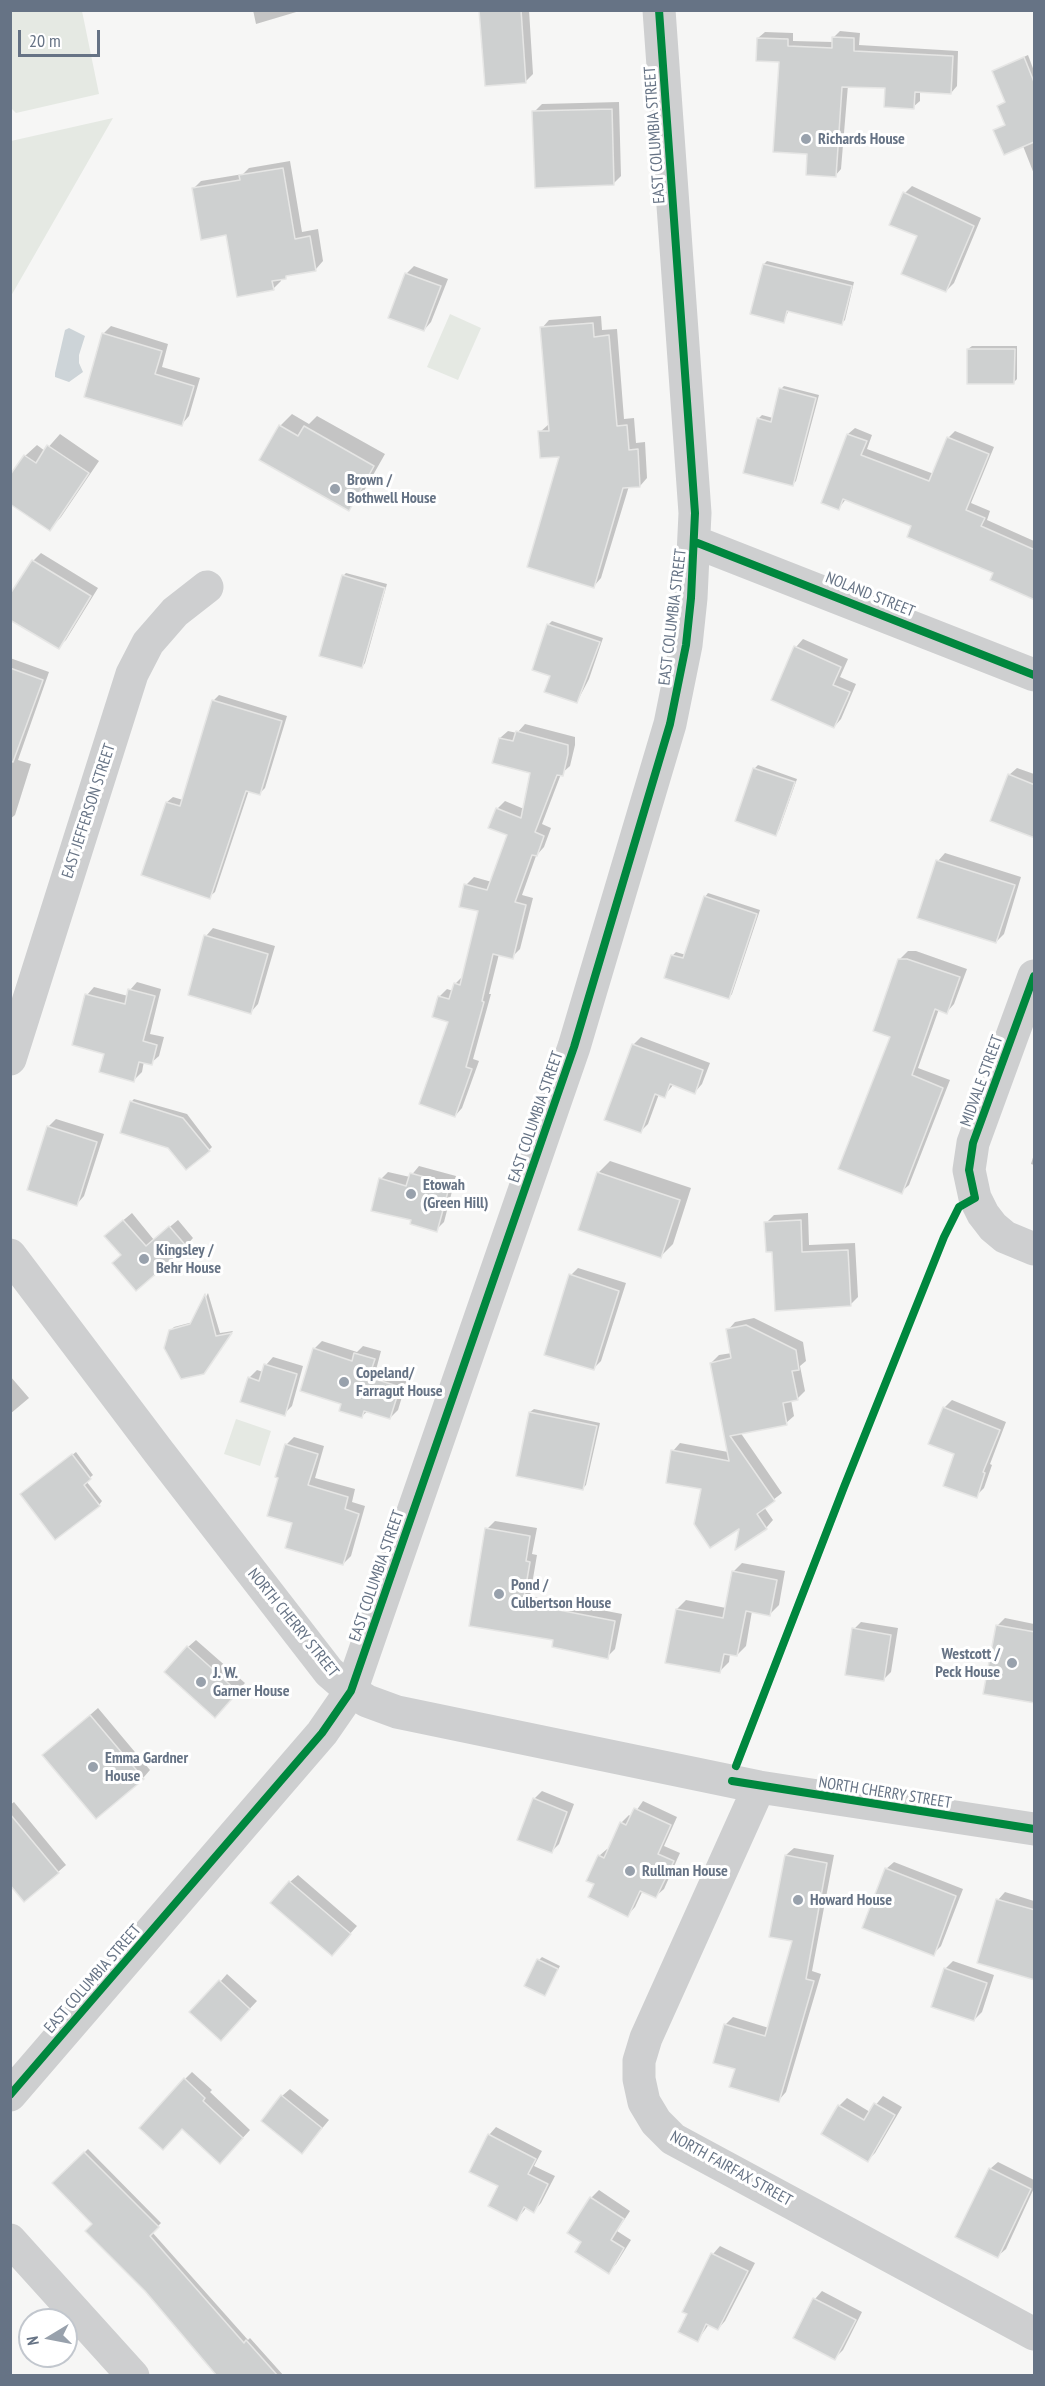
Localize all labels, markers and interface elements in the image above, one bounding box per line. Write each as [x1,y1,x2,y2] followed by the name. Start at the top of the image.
[21,18,104,56] scale bar
[29,29,61,52] text: 20 m
[641,66,669,204] street label: EAST COLUMBIA STREET
[818,129,905,149] place label: Richards House
[799,132,813,146] marker: Richards House
[347,470,436,508] place label: Brown / Bothwell House
[328,482,342,496] marker: Brown / Bothwell House
[655,548,691,686] street label: EAST COLUMBIA STREET
[823,568,917,622] street label: NOLAND STREET
[58,741,120,881] street label: EAST JEFFERSON STREET
[957,1033,1007,1129] street label: MIDVALE STREET
[505,1049,567,1185] street label: EAST COLUMBIA STREET
[423,1175,488,1213] place label: Etowah (Green Hill)
[404,1187,418,1201] marker: Etowah (Green Hill)
[156,1240,221,1278] place label: Kingsley / Behr House
[137,1252,151,1266] marker: Kingsley / Behr House
[356,1363,443,1401] place label: Copeland/ Farragut House
[337,1375,351,1389] marker: Copeland/ Farragut House
[346,1508,408,1644] street label: EAST COLUMBIA STREET
[243,1565,343,1681] street label: NORTH CHERRY STREET
[511,1575,611,1613] place label: Pond / Culbertson House
[492,1587,506,1601] marker: Pond / Culbertson House
[935,1644,1000,1682] place label: Westcott / Peck House
[1005,1656,1019,1670] marker: Westcott / Peck House
[213,1663,290,1701] place label: J. W. Garner House
[194,1675,208,1689] marker: J. W. Garner House
[105,1748,188,1786] place label: Emma Gardner House
[86,1760,100,1774] marker: Emma Gardner House
[817,1773,953,1813] street label: NORTH CHERRY STREET
[642,1861,728,1881] place label: Rullman House
[623,1864,637,1878] marker: Rullman House
[810,1890,892,1910] place label: Howard House
[791,1893,805,1907] marker: Howard House
[41,1921,145,2037] street label: EAST COLUMBIA STREET
[667,2127,795,2211] street label: NORTH FAIRFAX STREET
[18,2308,78,2368] north arrow
[22,2335,43,2347] text: N

